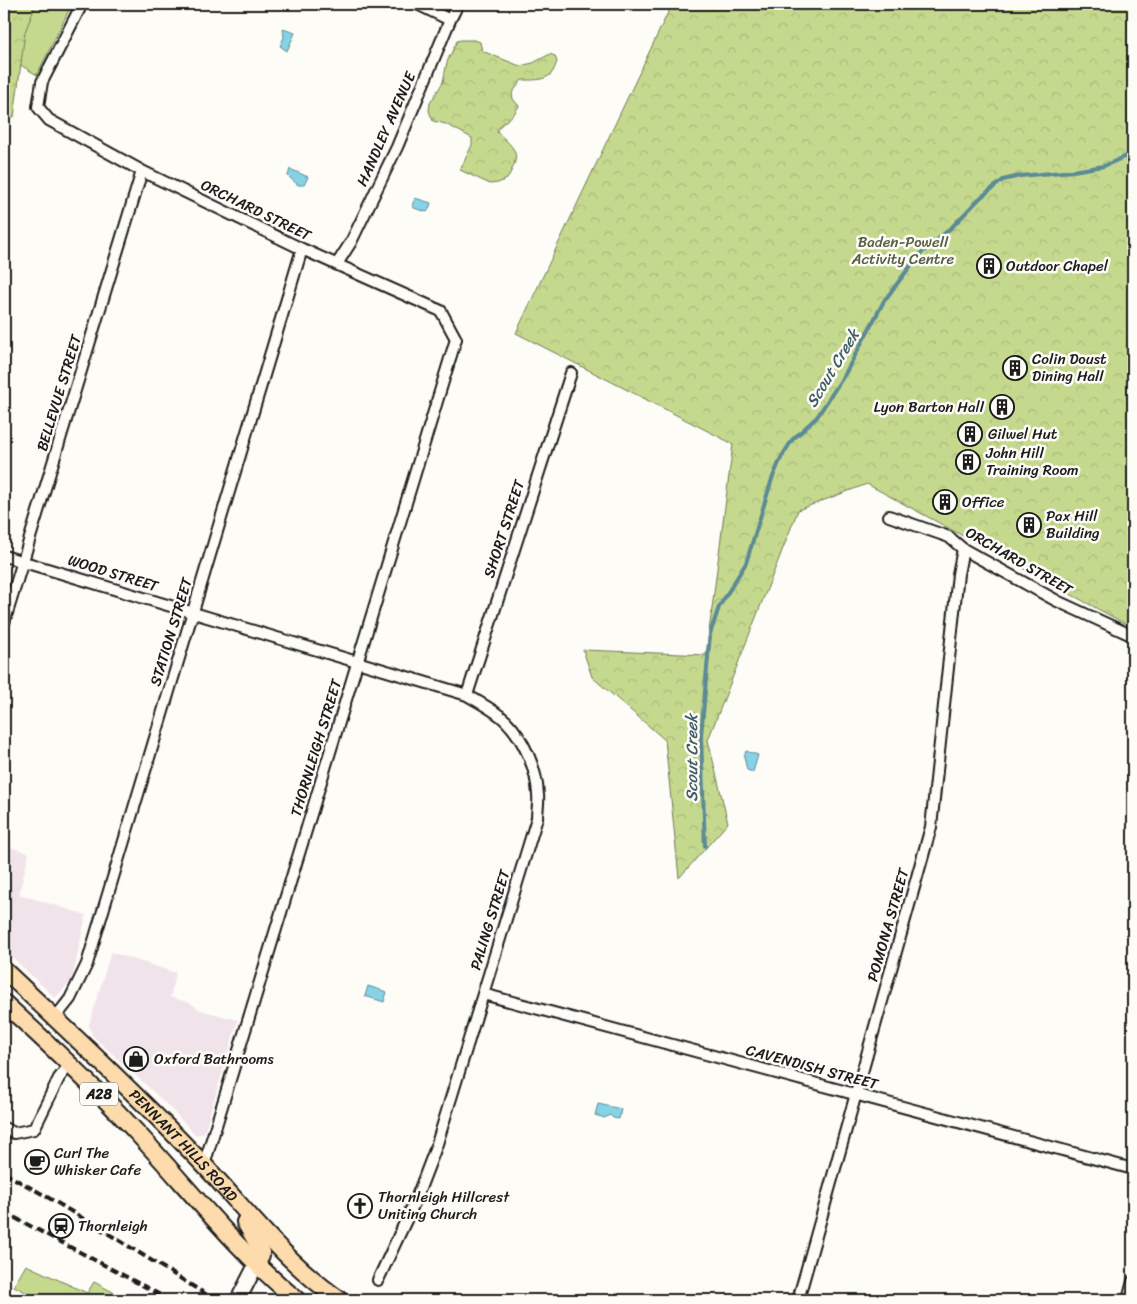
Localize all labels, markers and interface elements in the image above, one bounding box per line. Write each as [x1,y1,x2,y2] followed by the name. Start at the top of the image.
[349,66,424,190] street label: HANDLEY AVENUE
[196,172,317,249] street label: ORCHARD STREET
[851,229,955,272] park label: Baden-Powell Activity Centre
[976,253,1002,279] building icon: Outdoor Chapel
[1006,253,1109,279] place label: Outdoor Chapel
[798,321,869,413] water label: Scout Creek
[29,331,89,454] street label: BELLEVUE STREET
[1032,346,1107,389] place label: Colin Doust Dining Hall
[1002,355,1028,381] building icon: Colin Doust Dining Hall
[874,394,985,420] place label: Lyon Barton Hall
[989,394,1015,420] building icon: Lyon Barton Hall
[957,421,983,447] building icon: Gilwel Hut
[988,421,1058,447] place label: Gilwel Hut
[985,440,1079,483] place label: John Hill Training Room
[955,449,981,475] building icon: John Hill Training Room
[476,476,532,581] street label: SHORT STREET
[932,489,958,515] building icon: Office
[962,489,1005,515] place label: Office
[1046,503,1100,546] place label: Pax Hill Building
[1016,512,1042,538] building icon: Pax Hill Building
[961,520,1079,603] street label: ORCHARD STREET
[65,547,163,600] street label: WOOD STREET
[142,574,200,689] street label: STATION STREET
[283,675,350,820] street label: THORNLEIGH STREET
[677,712,706,801] water label: Scout Creek
[859,864,917,985] street label: POMONA STREET
[462,866,518,973] street label: PALING STREET
[743,1037,883,1098] street label: CAVENDISH STREET
[123,1046,149,1072] shop icon: Oxford Bathrooms
[154,1046,275,1072] place label: Oxford Bathrooms
[80,1082,118,1106] road number: A28
[123,1083,244,1208] street label: PENNANT HILLS ROAD
[54,1140,142,1183] place label: Curl The Whisker Cafe
[24,1149,50,1175] cafe icon: Curl The Whisker Cafe
[378,1184,510,1227] place label: Thornleigh Hillcrest Uniting Church
[347,1193,373,1219] church icon: Thornleigh Hillcrest Uniting Church
[48,1213,74,1239] station icon: Thornleigh
[78,1213,148,1239] place label: Thornleigh

